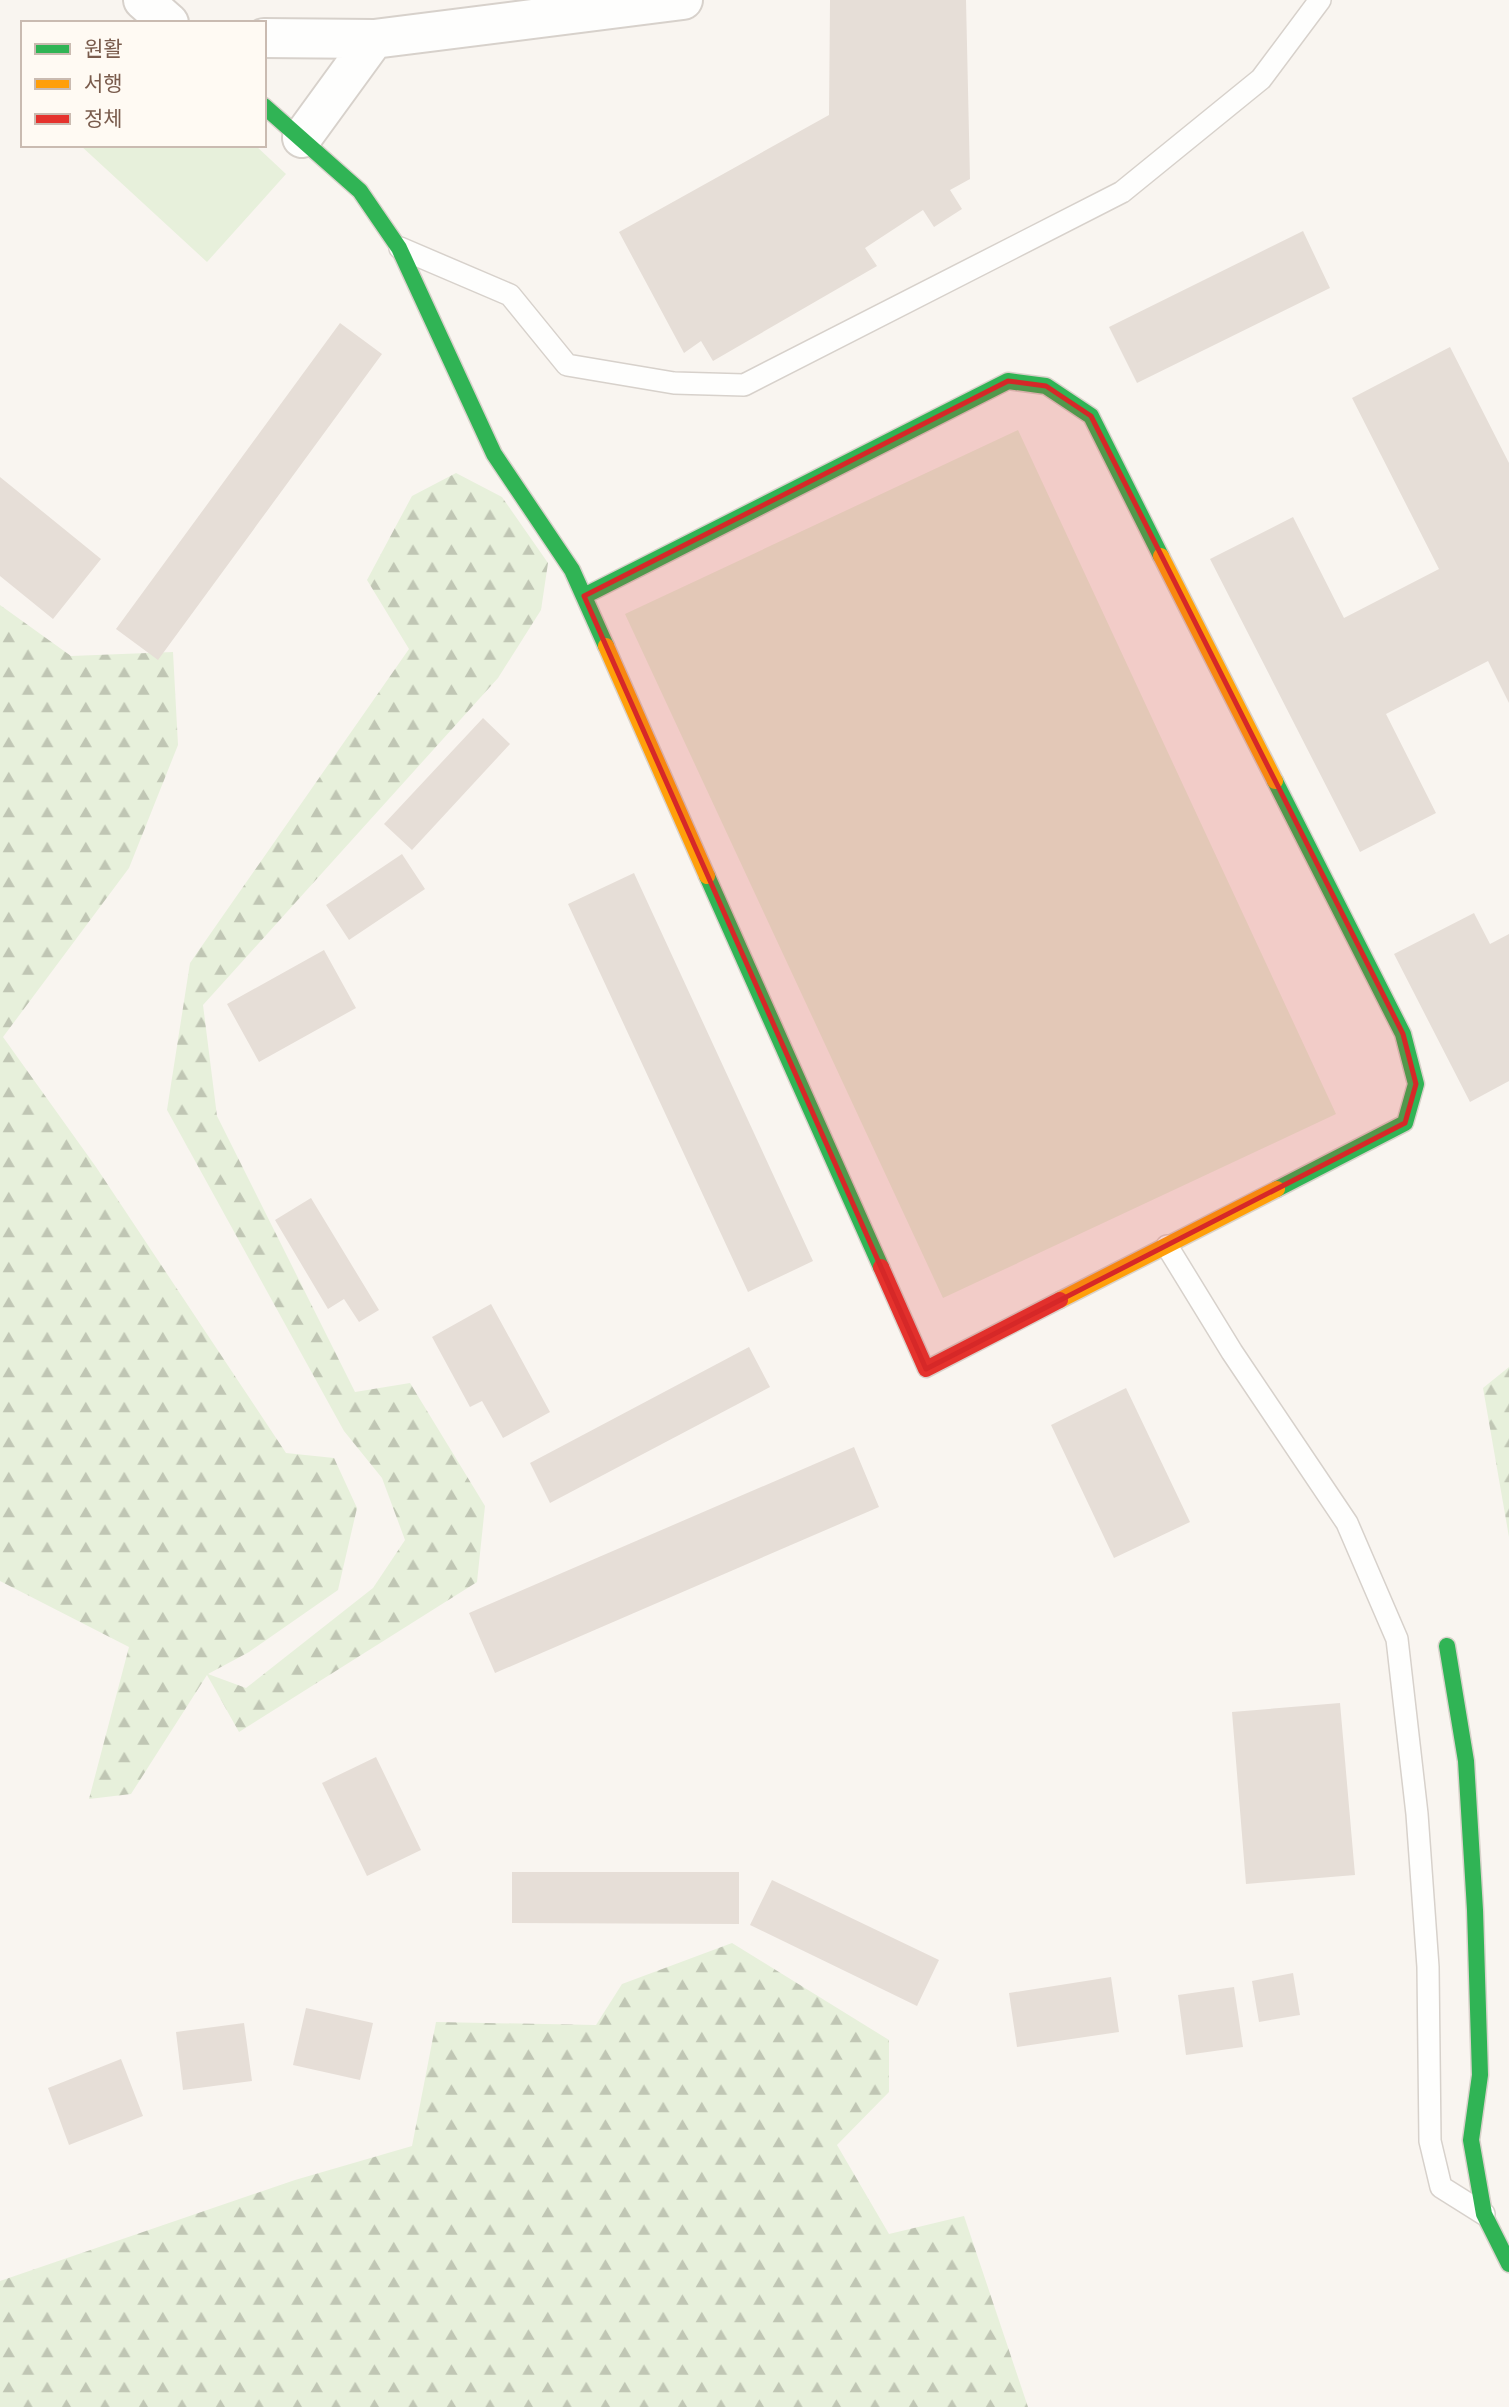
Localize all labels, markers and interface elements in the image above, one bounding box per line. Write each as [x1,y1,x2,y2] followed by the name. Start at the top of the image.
[21,21,266,147] legend
[84,35,123,60] text: 원활
[84,70,123,95] text: 서행
[84,105,123,130] text: 정체

